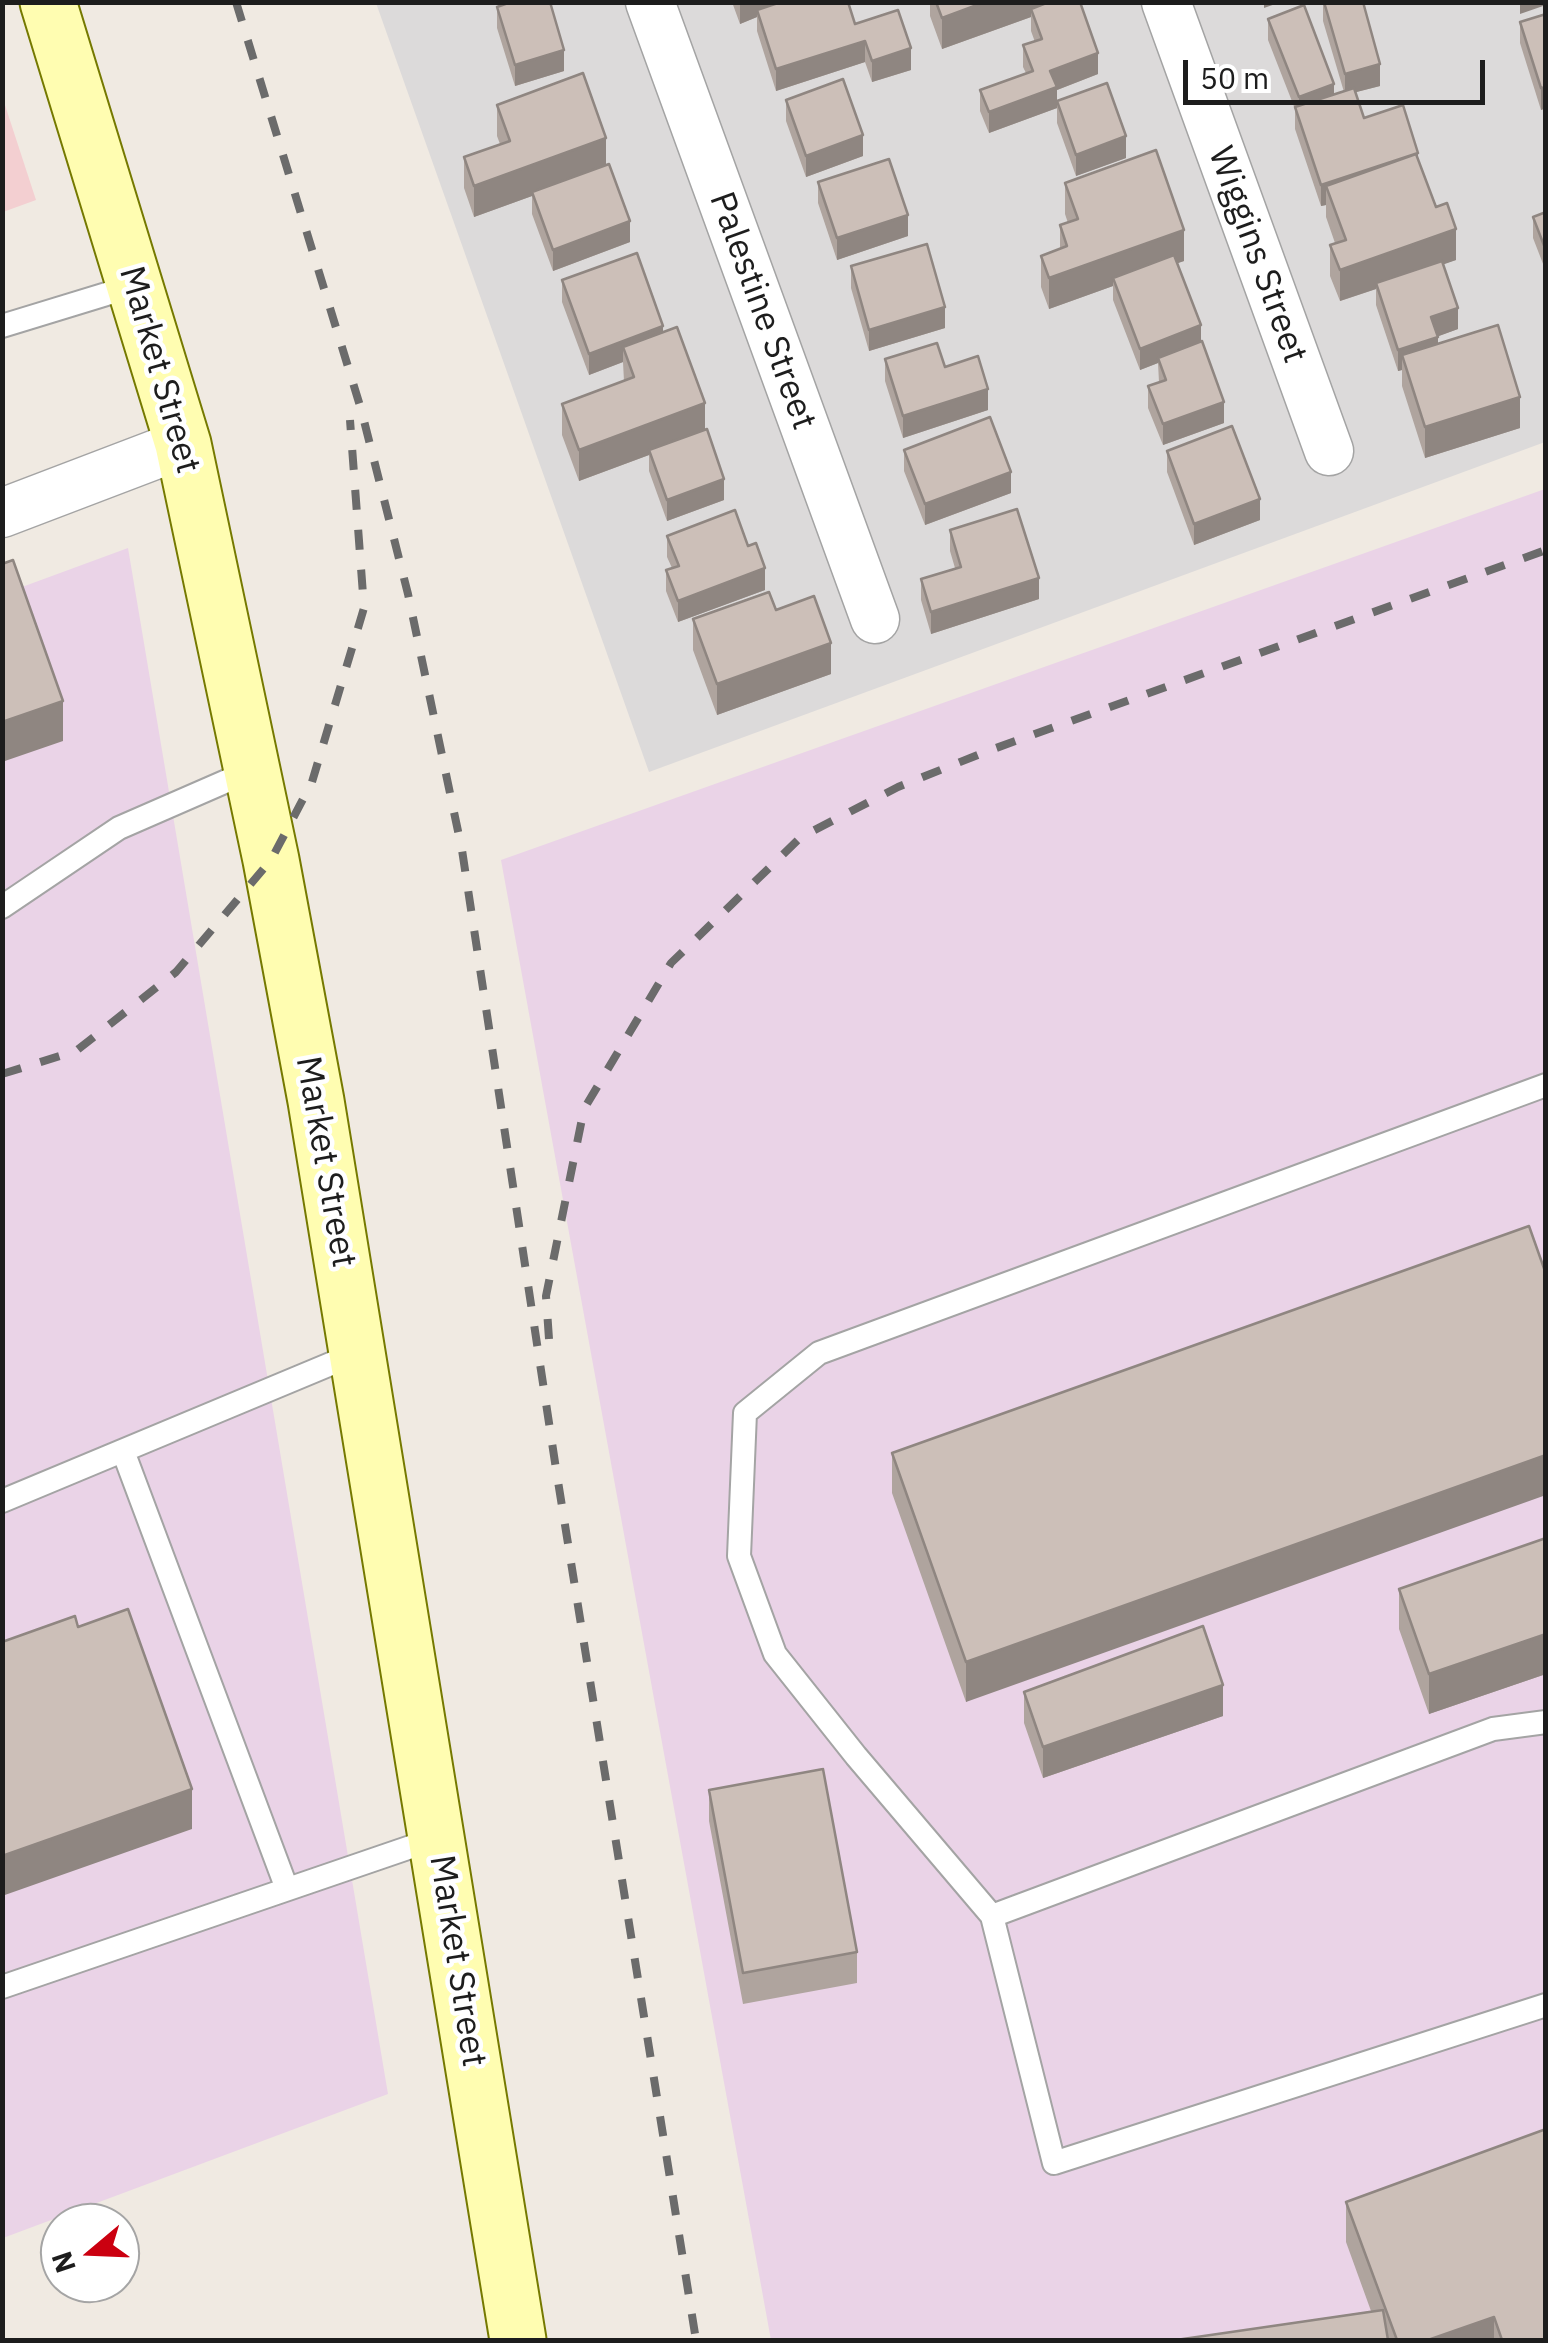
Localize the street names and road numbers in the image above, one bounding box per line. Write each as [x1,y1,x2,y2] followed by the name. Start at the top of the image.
[1198,141,1316,369] street label: Wiggins Street
[700,187,824,435] street label: Palestine Street
[109,262,209,478] street label: Market Street
[286,1053,364,1271] street label: Market Street
[420,1852,494,2070] street label: Market Street

